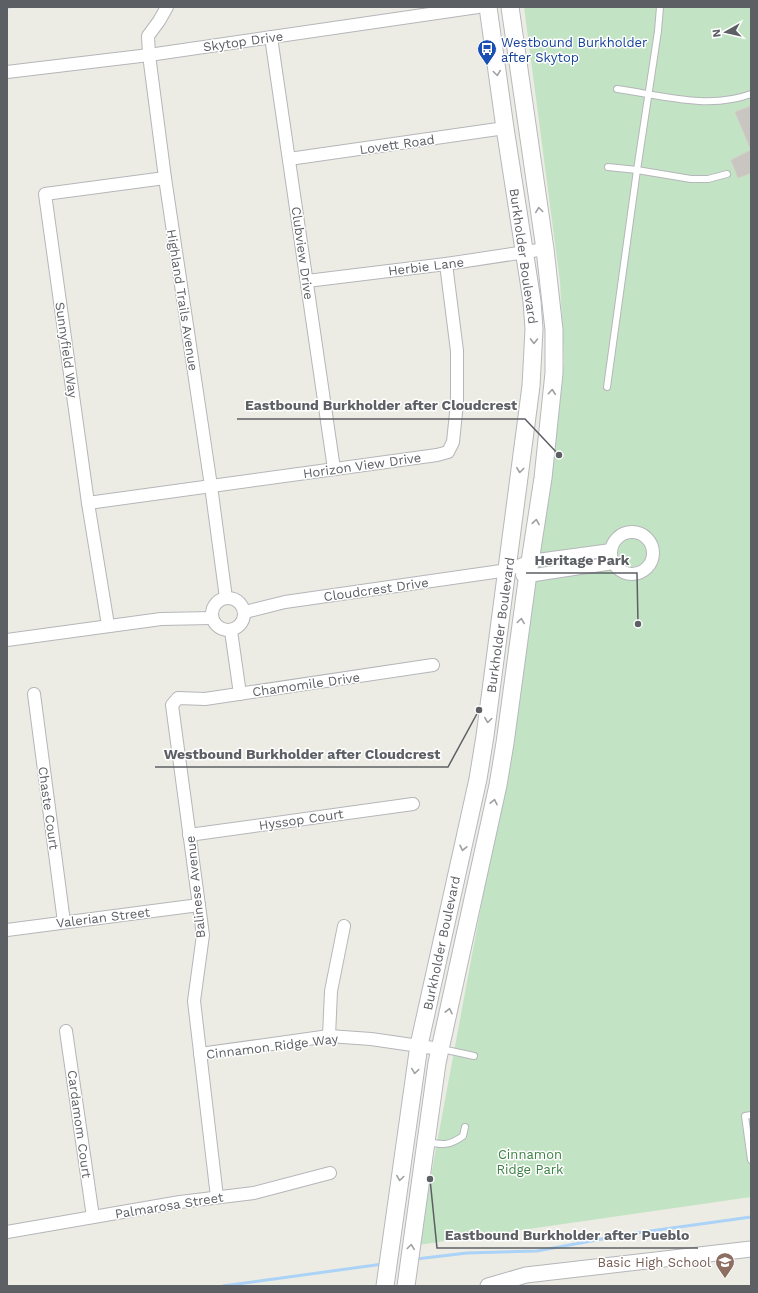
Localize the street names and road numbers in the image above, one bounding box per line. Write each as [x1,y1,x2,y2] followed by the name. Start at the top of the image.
[202,28,284,55] street label: Skytop Drive
[359,132,436,157] street label: Lovett Road
[507,187,540,325] street label: Burkholder Boulevard
[289,205,316,301] street label: Clubview Drive
[164,228,201,372] street label: Highland Trails Avenue
[387,254,465,279] street label: Herbie Lane
[52,301,81,399] street label: Sunnyfield Way
[302,450,422,481] street label: Horizon View Drive
[484,556,517,694] street label: Burkholder Boulevard
[323,575,430,604] street label: Cloudcrest Drive
[251,670,361,699] street label: Chamomile Drive
[35,766,62,851] street label: Chaste Court
[258,806,345,833] street label: Hyssop Court
[183,835,208,939] street label: Balinese Avenue
[420,875,463,1012] street label: Burkholder Boulevard
[55,904,151,931] street label: Valerian Street
[205,1031,339,1062] street label: Cinnamon Ridge Way
[64,1069,95,1180] street label: Cardamom Court
[114,1189,225,1221] street label: Palmarosa Street

